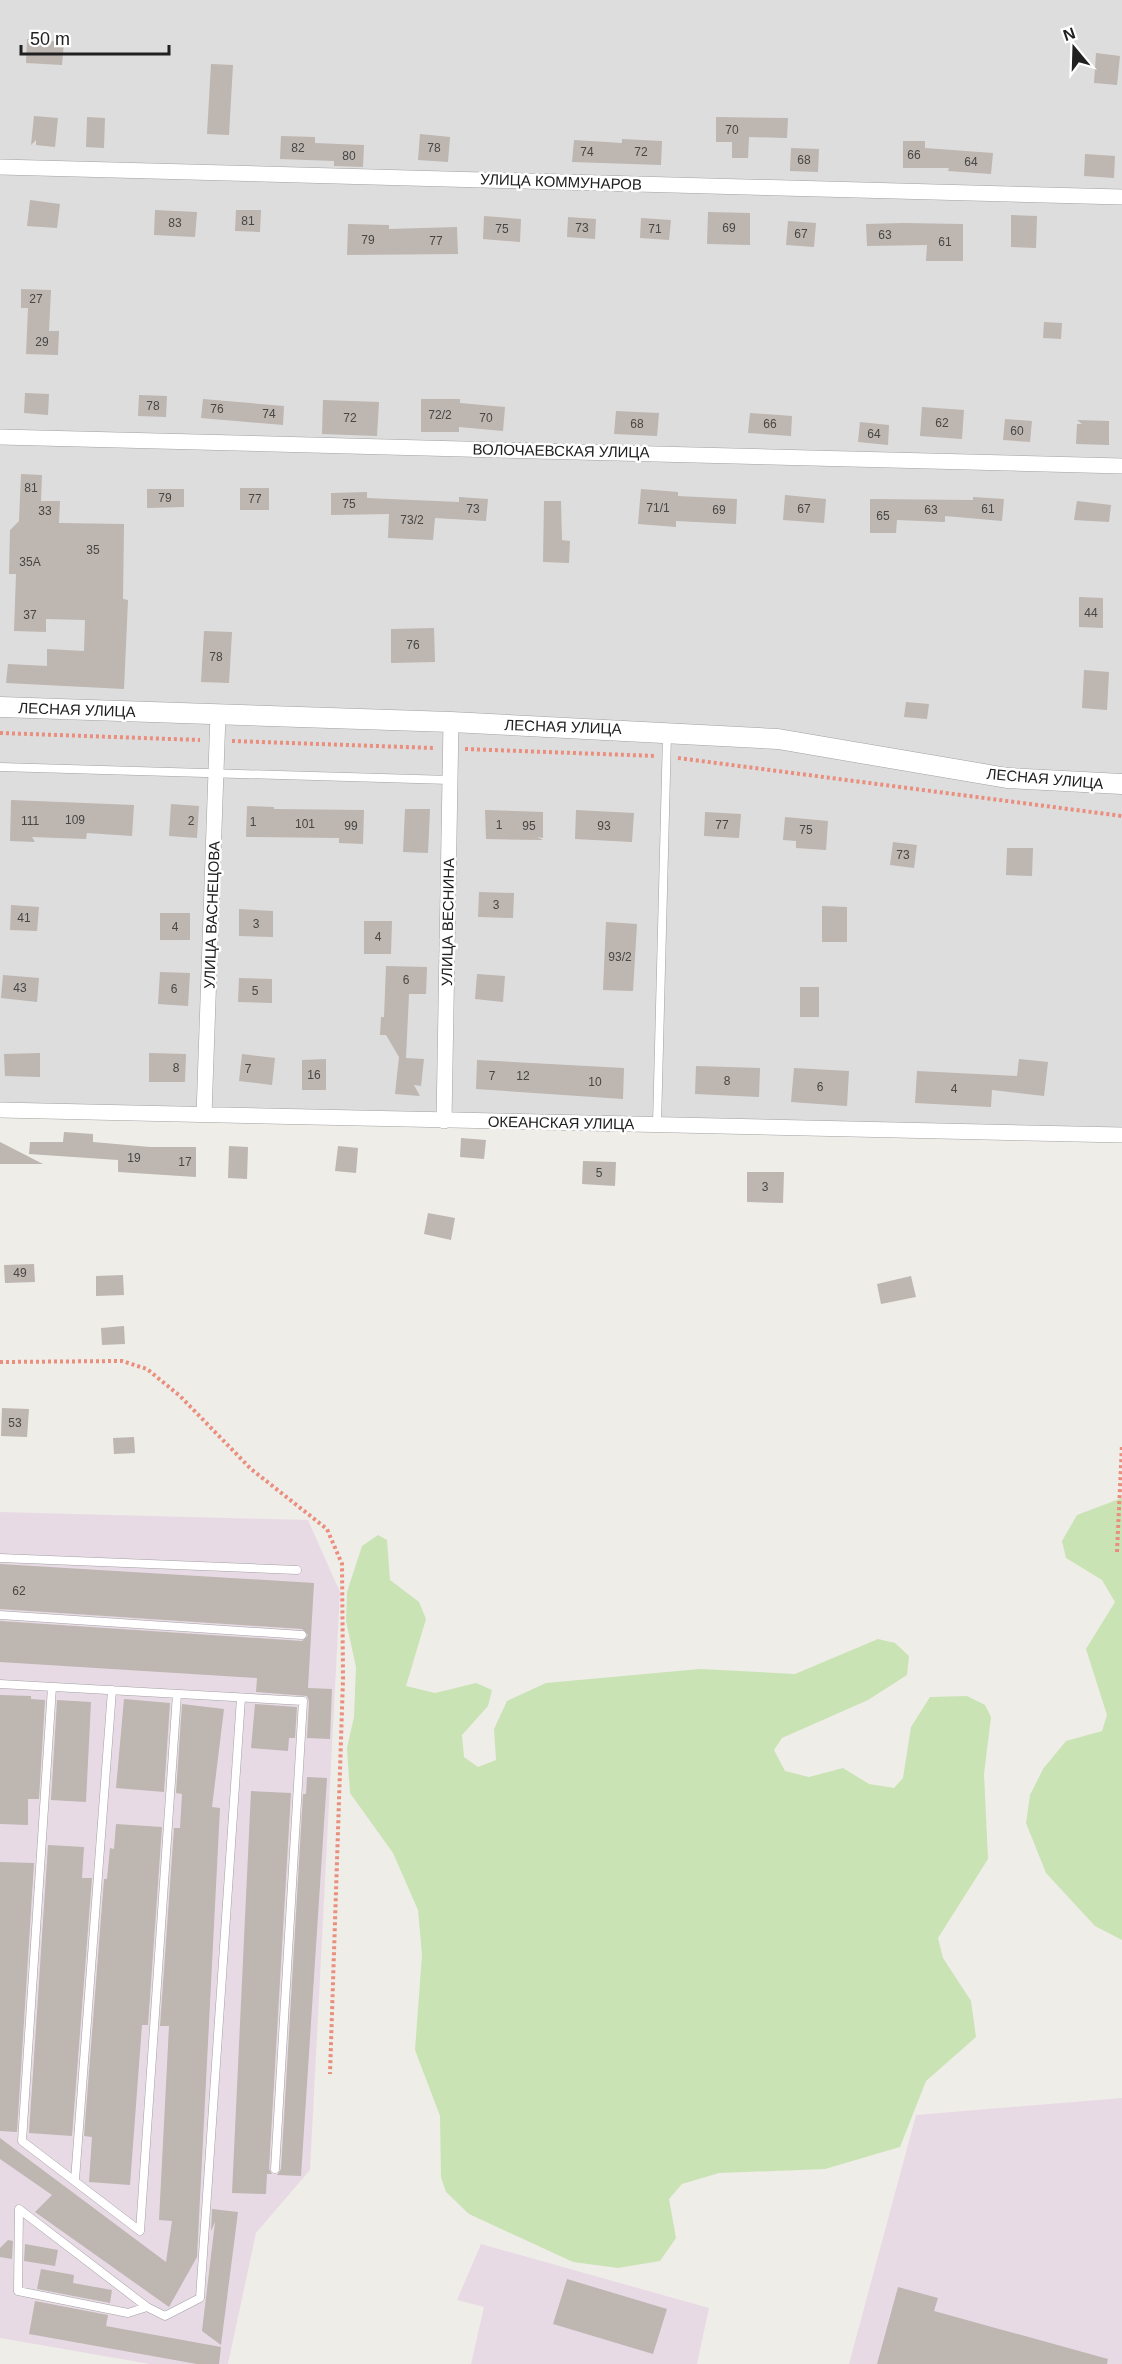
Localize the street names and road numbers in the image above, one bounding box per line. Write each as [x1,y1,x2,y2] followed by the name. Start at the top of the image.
[480,170,642,193] street label: УЛИЦА КОММУНАРОВ
[472,440,650,461] street label: ВОЛОЧАЕВСКАЯ УЛИЦА
[18,699,136,720] street label: ЛЕСНАЯ УЛИЦА
[504,716,622,737] street label: ЛЕСНАЯ УЛИЦА
[986,765,1104,792] street label: ЛЕСНАЯ УЛИЦА
[200,841,223,989] street label: УЛИЦА ВАСНЕЦОВА
[438,858,457,986] street label: УЛИЦА ВЕСНИНА
[488,1113,634,1132] street label: ОКЕАНСКАЯ УЛИЦА

